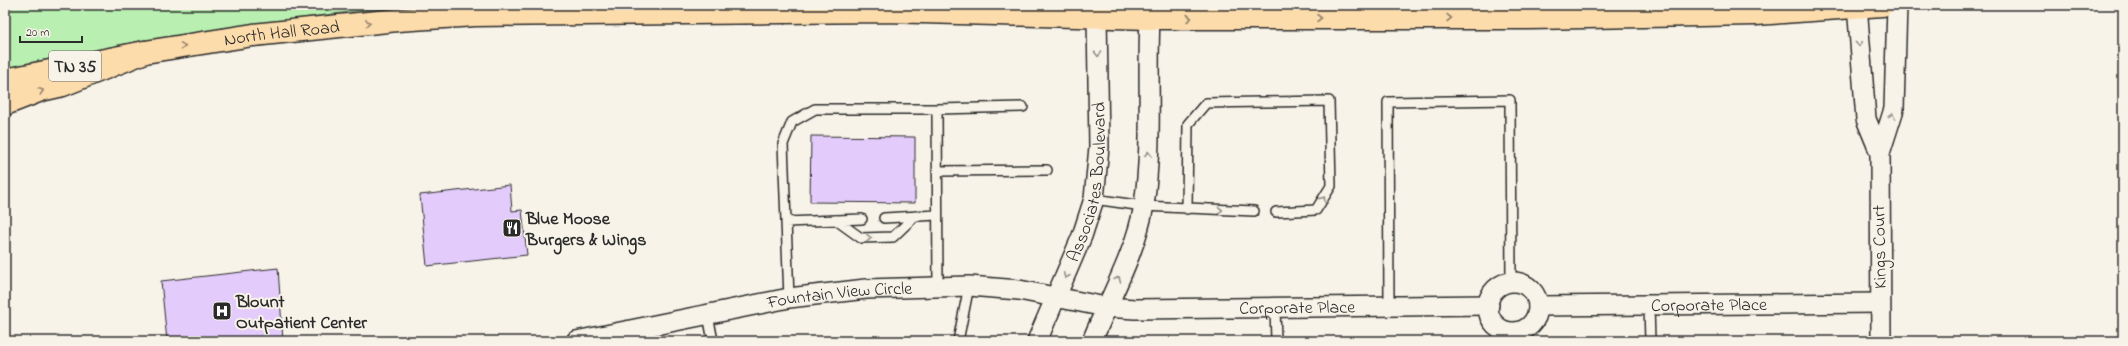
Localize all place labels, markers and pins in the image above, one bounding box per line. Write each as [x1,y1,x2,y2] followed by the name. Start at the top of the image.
[525,207,646,255] place label: Blue Moose Burgers & Wings
[501,217,523,239] restaurant icon: Blue Moose Burgers & Wings
[235,290,367,337] place label: Blount Outpatient Center
[211,300,233,322] hospital icon: Blount Outpatient Center

